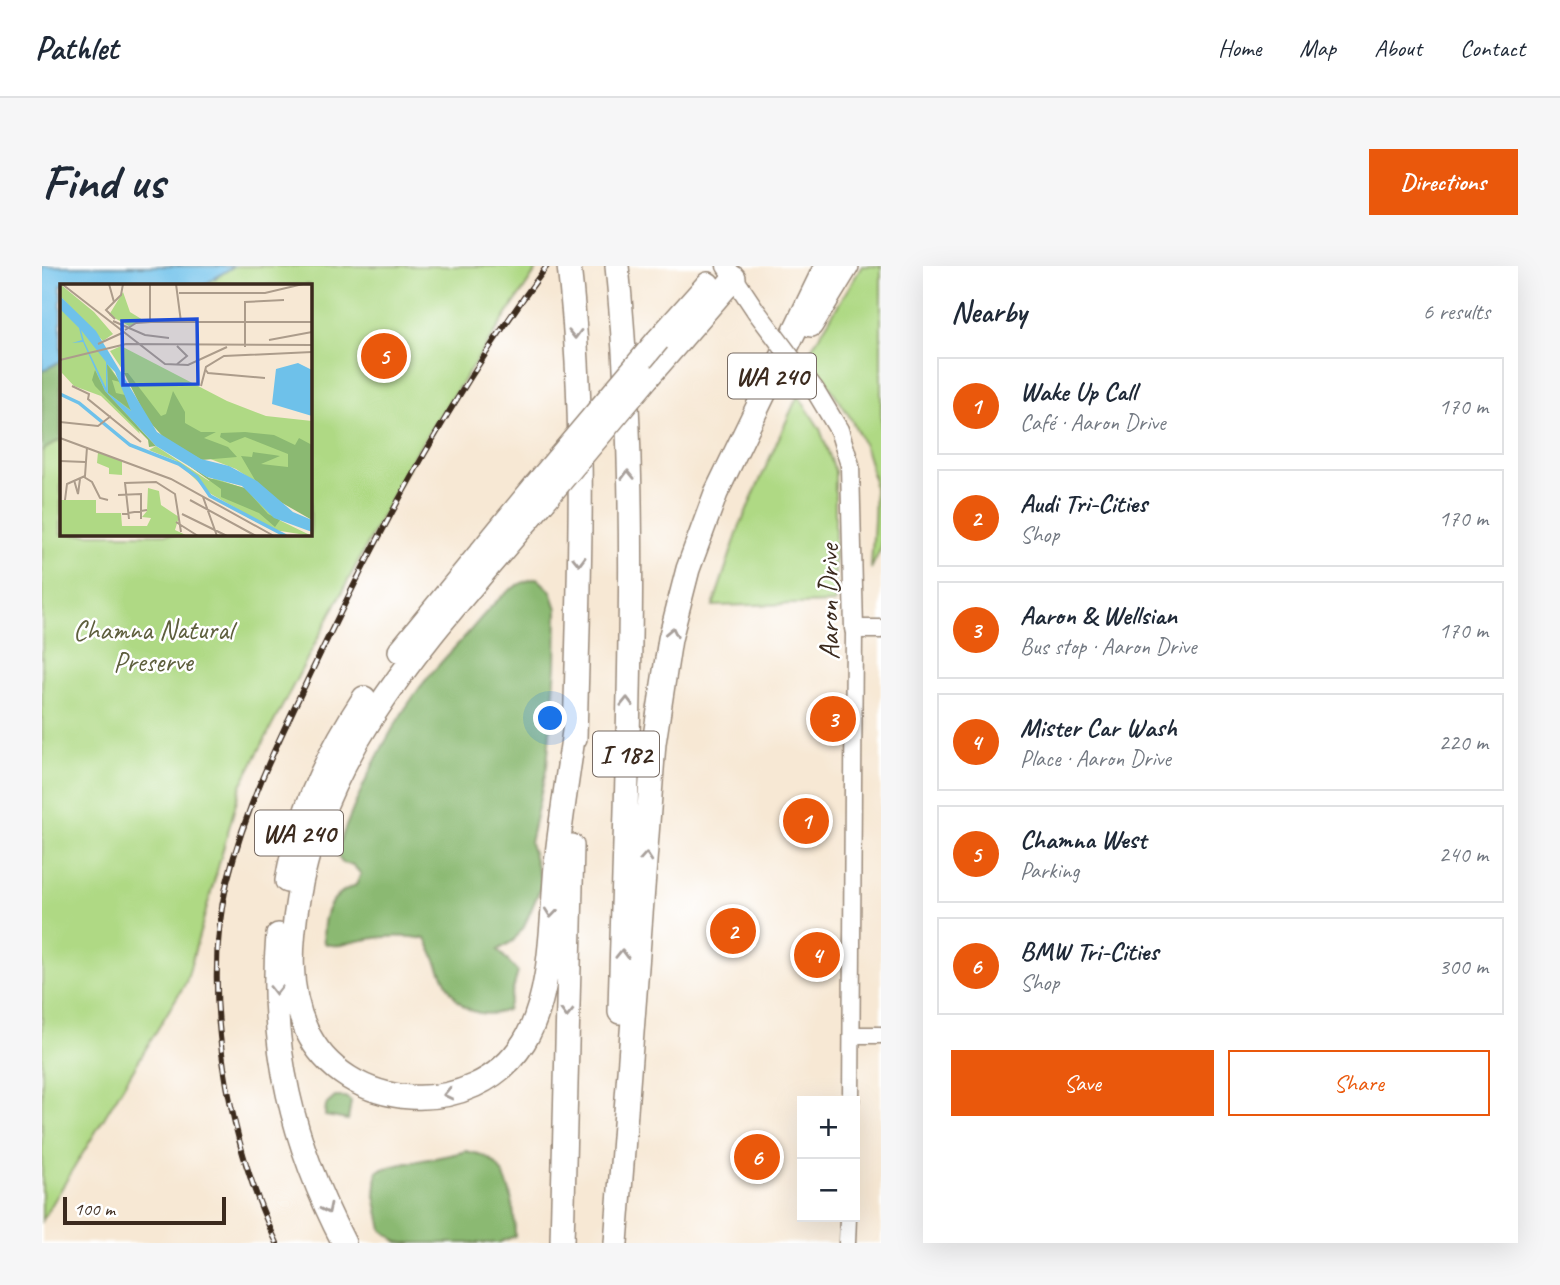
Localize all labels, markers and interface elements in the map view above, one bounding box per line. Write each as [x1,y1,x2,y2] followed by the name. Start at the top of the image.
[35,27,118,69] text: Pathlet
[1218,33,1261,63] text: Home
[1299,33,1336,63] text: Map
[1374,33,1422,63] text: About
[1460,33,1525,63] text: Contact
[1369,149,1518,215] button: Directions
[42,151,164,213] text: Find us
[60,284,312,536] inset map
[951,293,1027,331] text: Nearby
[1423,297,1490,326] text: 6 results
[567,329,583,340] one-way arrow
[361,330,407,382] pin: 5
[728,354,816,398] road number: WA 240
[1020,375,1136,408] text: Wake Up Call
[971,392,981,421] text: 1
[1439,392,1488,421] text: 170 m
[1020,408,1165,437] text: Café · Aaron Drive
[620,469,636,480] one-way arrow
[1020,487,1147,520] text: Audi Tri-Cities
[971,504,981,533] text: 2
[1439,504,1488,533] text: 170 m
[1020,520,1059,549] text: Shop
[811,542,846,660] street label: Aaron Drive
[572,556,587,567] one-way arrow
[1020,599,1177,632] text: Aaron & Wellsian
[73,612,238,679] park label: Chamna Natural Preserve
[971,616,981,645] text: 3
[1439,616,1488,645] text: 170 m
[664,626,678,638] one-way arrow
[1020,632,1196,661] text: Bus stop · Aaron Drive
[810,693,856,745] pin: 3
[620,697,635,708] one-way arrow
[533,701,567,735] your location
[1020,711,1177,744] text: Mister Car Wash
[971,728,981,757] text: 4
[1439,728,1488,757] text: 220 m
[593,732,659,776] road number: I 182
[1020,744,1171,773] text: Place · Aaron Drive
[783,795,829,847] pin: 1
[255,810,343,856] road number: WA 240
[1020,823,1146,856] text: Chamna West
[971,840,981,869] text: 5
[1439,840,1488,869] text: 240 m
[638,852,653,863] one-way arrow
[1020,856,1079,885] text: Parking
[710,905,756,957] pin: 2
[544,908,559,919] one-way arrow
[794,929,840,981] pin: 4
[1020,935,1158,968] text: BMW Tri-Cities
[614,949,629,960] one-way arrow
[971,952,981,981] text: 6
[1439,952,1488,981] text: 300 m
[1020,968,1059,997] text: Shop
[268,985,284,996] one-way arrow
[560,1008,575,1019] one-way arrow
[951,1050,1214,1116] button: Save
[1228,1050,1490,1116] button: Share
[442,1086,454,1100] one-way arrow
[797,1096,860,1222] map controls
[797,1096,860,1159] button: +
[734,1131,780,1183] pin: 6
[797,1159,860,1222] button: −
[63,1194,226,1226] scale bar
[74,1197,115,1221] text: 100 m
[319,1202,333,1214] one-way arrow

